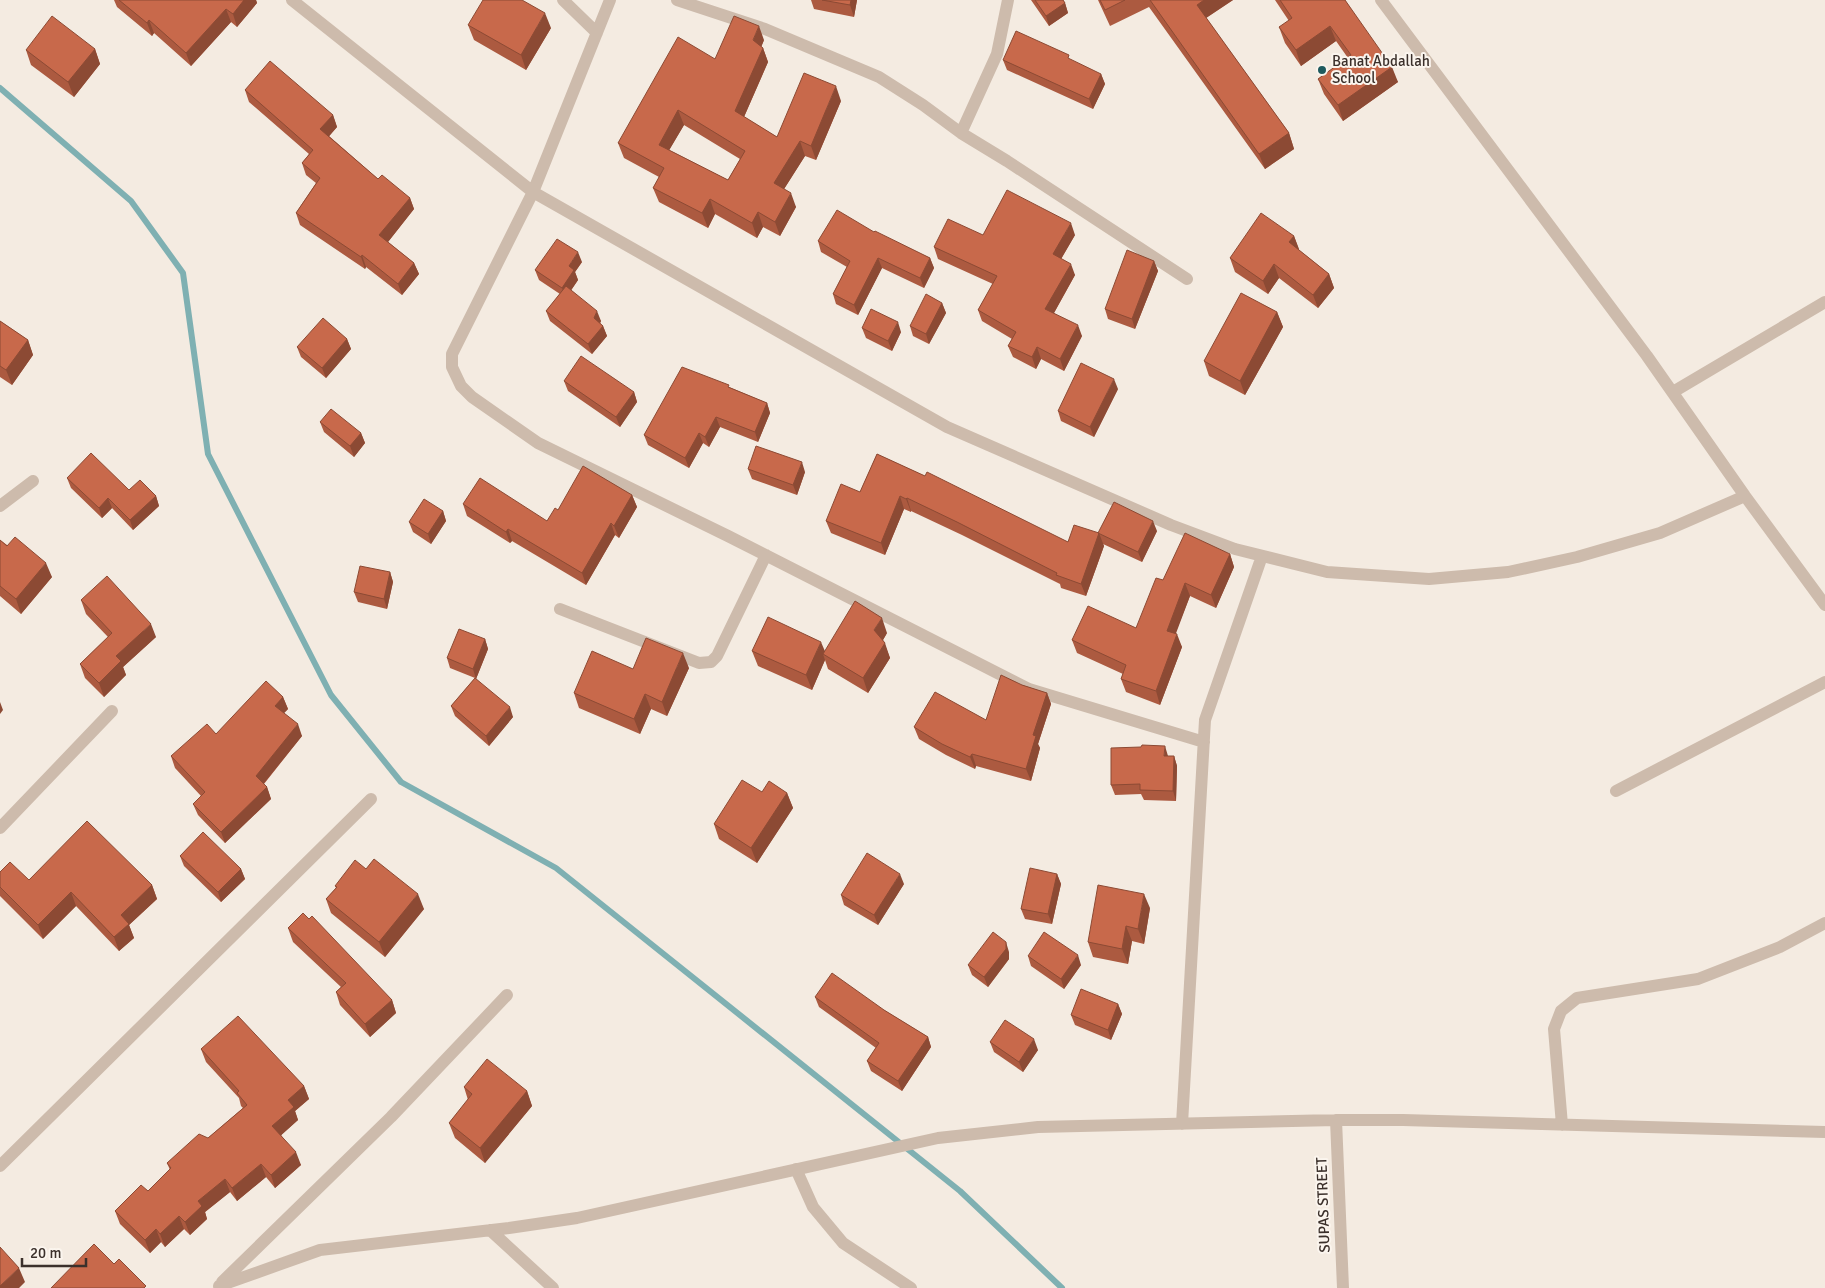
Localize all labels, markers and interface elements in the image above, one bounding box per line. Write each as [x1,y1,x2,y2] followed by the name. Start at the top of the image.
[1332,52,1430,87] place label: Banat Abdallah School
[1316,64,1328,76] marker: Banat Abdallah School
[1312,1156,1334,1253] street label: SUPAS STREET
[22,1236,86,1268] scale bar
[30,1244,61,1262] text: 20 m

